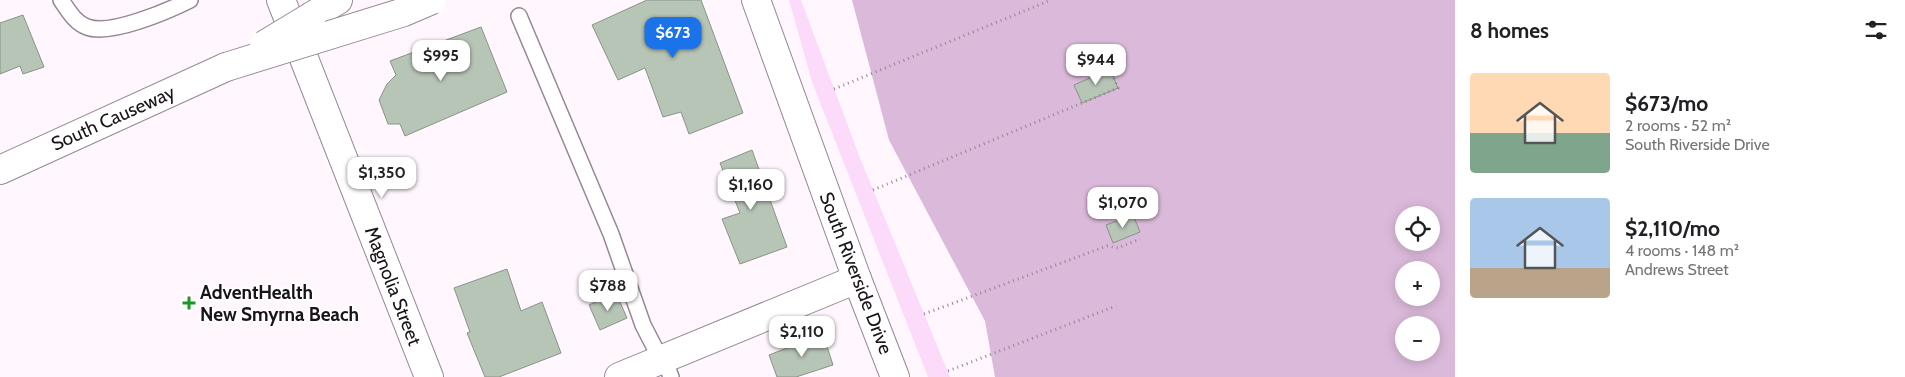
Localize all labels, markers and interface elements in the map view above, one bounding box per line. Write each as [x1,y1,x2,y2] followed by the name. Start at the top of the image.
[1862,16,1890,44] icon: filters
[643,17,703,59] pin: $673
[1470,18,1549,43] text: 8 homes
[655,23,691,42] text: $673
[411,39,471,82] pin: $995
[1066,44,1126,86] pin: $944
[423,46,459,65] text: $995
[1077,50,1115,69] text: $944
[48,80,179,156] street label: South Causeway
[1625,91,1708,116] text: $673/mo
[1510,93,1570,153] icon: home
[1625,116,1731,135] text: 2 rooms · 52 m²
[1625,135,1770,154] text: South Riverside Drive
[341,156,423,199] pin: $1,350
[358,163,406,182] text: $1,350
[710,168,792,211] pin: $1,160
[729,175,773,194] text: $1,160
[1082,186,1164,229] pin: $1,070
[814,189,898,358] street label: South Riverside Drive
[1098,193,1148,212] text: $1,070
[1395,206,1440,361] map controls
[1395,206,1440,251] button: locate
[1625,216,1720,241] text: $2,110/mo
[1510,218,1570,278] icon: home
[360,223,426,349] street label: Magnolia Street
[1625,241,1739,260] text: 4 rooms · 148 m²
[1625,260,1729,279] text: Andrews Street
[1395,261,1440,306] button: +
[578,270,638,312] pin: $788
[590,276,626,295] text: $788
[200,281,359,326] place label: AdventHealth New Smyrna Beach
[182,296,196,310] marker: AdventHealth New Smyrna Beach
[761,316,843,358] pin: $2,110
[1395,316,1440,361] button: −
[780,322,824,341] text: $2,110

